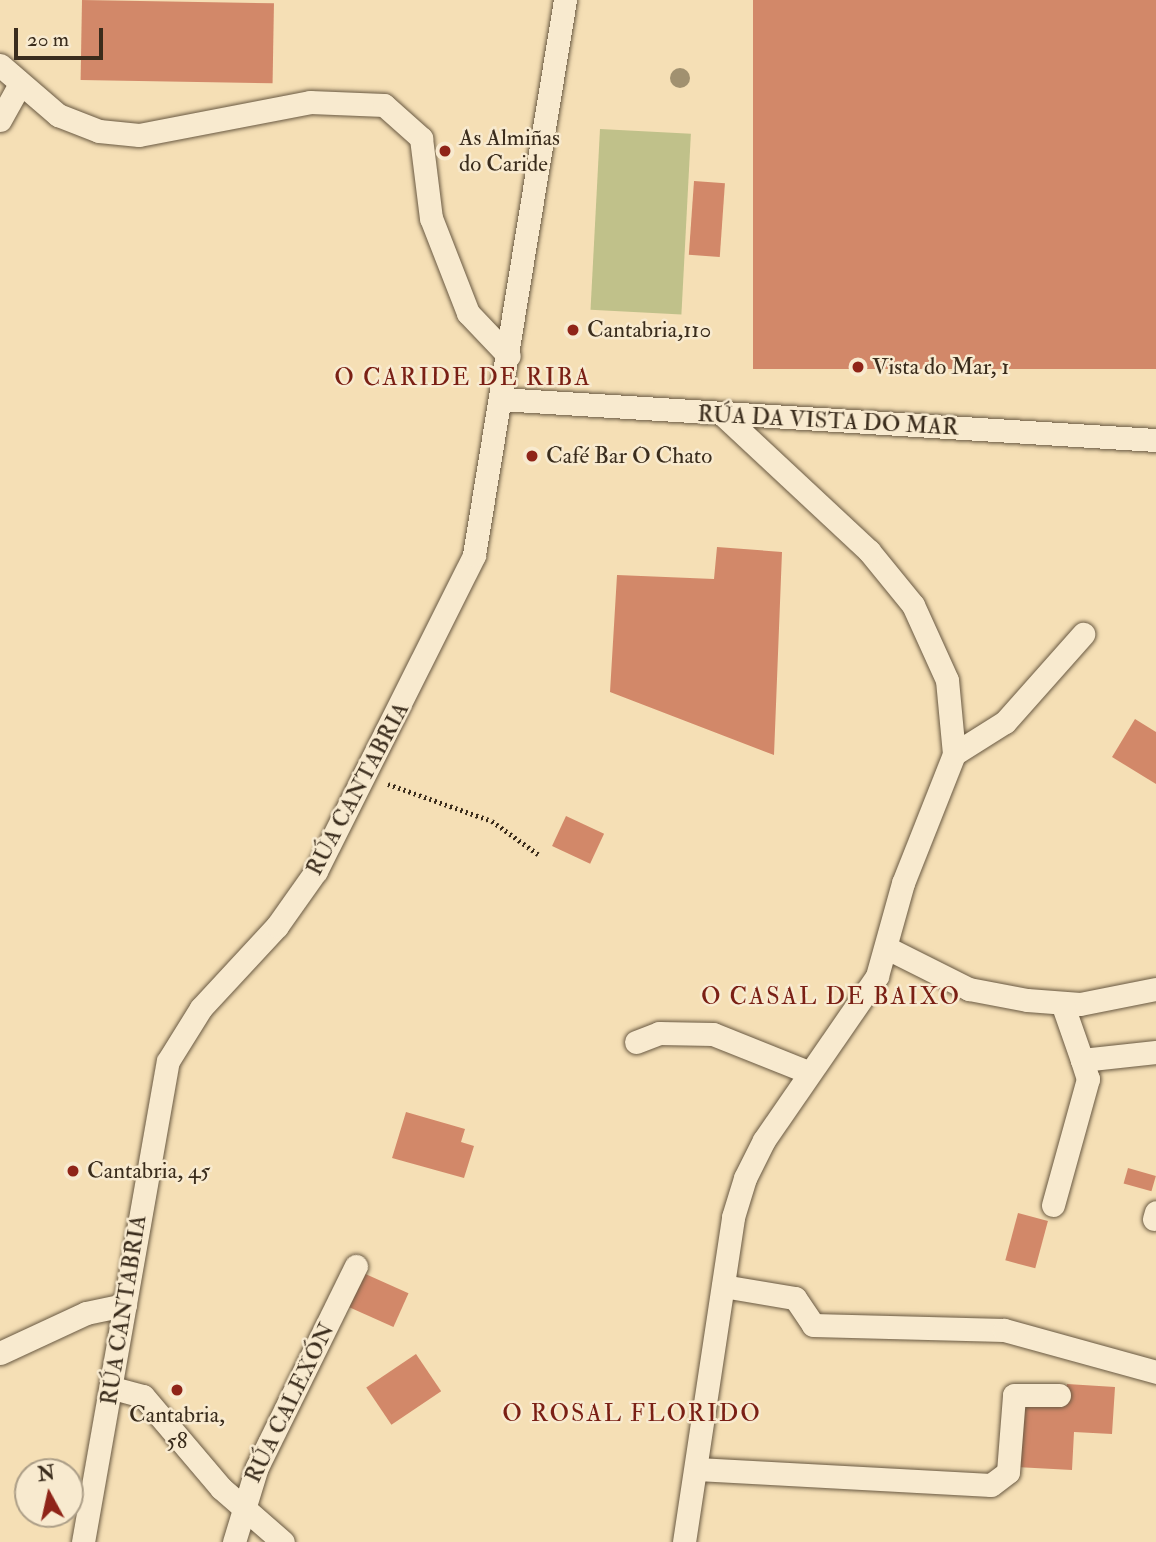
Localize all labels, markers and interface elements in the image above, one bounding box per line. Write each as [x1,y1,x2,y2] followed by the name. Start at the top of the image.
[18,14,107,58] scale bar
[27,26,69,53] text: 20 m
[459,124,560,178] place label: As Almiñas do Caride
[437,143,453,159] marker: As Almiñas do Caride
[587,316,711,344] place label: Cantabria,110
[565,322,581,338] marker: Cantabria,110
[872,353,1009,381] place label: Vista do Mar, 1
[850,359,866,375] marker: Vista do Mar, 1
[336,364,590,392] district label: O CARIDE DE RIBA
[697,400,959,442] street label: RÚA DA VISTA DO MAR
[546,442,712,470] place label: Café Bar O Chato
[524,448,540,464] marker: Café Bar O Chato
[301,698,415,880] street label: RÚA CANTABRIA
[703,983,959,1011] district label: O CASAL DE BAIXO
[87,1157,210,1185] place label: Cantabria, 45
[65,1163,81,1179] marker: Cantabria, 45
[95,1213,153,1407] street label: RÚA CANTABRIA
[239,1318,341,1488] street label: RÚA CALEXÓN
[169,1382,185,1398] marker: Cantabria, 58
[504,1400,760,1428] district label: O ROSAL FLORIDO
[129,1401,225,1455] place label: Cantabria, 58
[14,1458,84,1528] north arrow
[36,1461,56,1487] text: N

